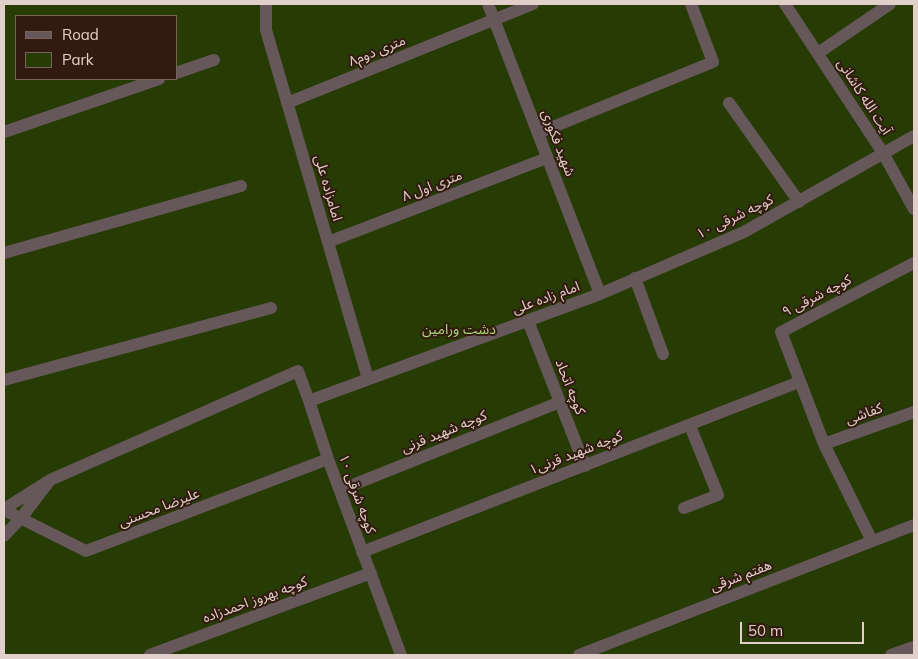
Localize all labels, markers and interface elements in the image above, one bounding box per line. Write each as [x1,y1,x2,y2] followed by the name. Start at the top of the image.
[15,15,178,80] legend
[62,25,99,44] text: Road
[346,32,408,70] street label: متری دوم۸
[62,50,94,69] text: Park
[833,56,895,138] street label: آیت الله کاشانی
[538,107,578,179] street label: شهید فکوری
[311,153,345,223] street label: امامزاده علی
[399,167,465,205] street label: ۸ متری اول
[694,191,776,243] street label: کوچه شرقی ۱۰
[780,271,854,321] street label: کوچه شرقی ۹
[510,278,582,318] street label: امام زاده علی
[422,322,496,338] park label: دشت ورامین
[551,357,589,417] street label: کوچه اتحاد
[843,400,885,428] street label: کفاشی
[399,407,489,457] street label: کوچه شهید قرنی
[527,427,625,479] street label: کوچه شهید قرنی۱
[335,452,379,536] street label: کوچه شرقی ۱۰
[116,485,202,531] street label: علیرضا محسنی
[708,557,774,595] street label: هفتم شرقی
[200,573,310,627] street label: کوچه بهروز احمدزاده
[743,612,867,644] scale bar
[748,621,783,640] text: 50 m

